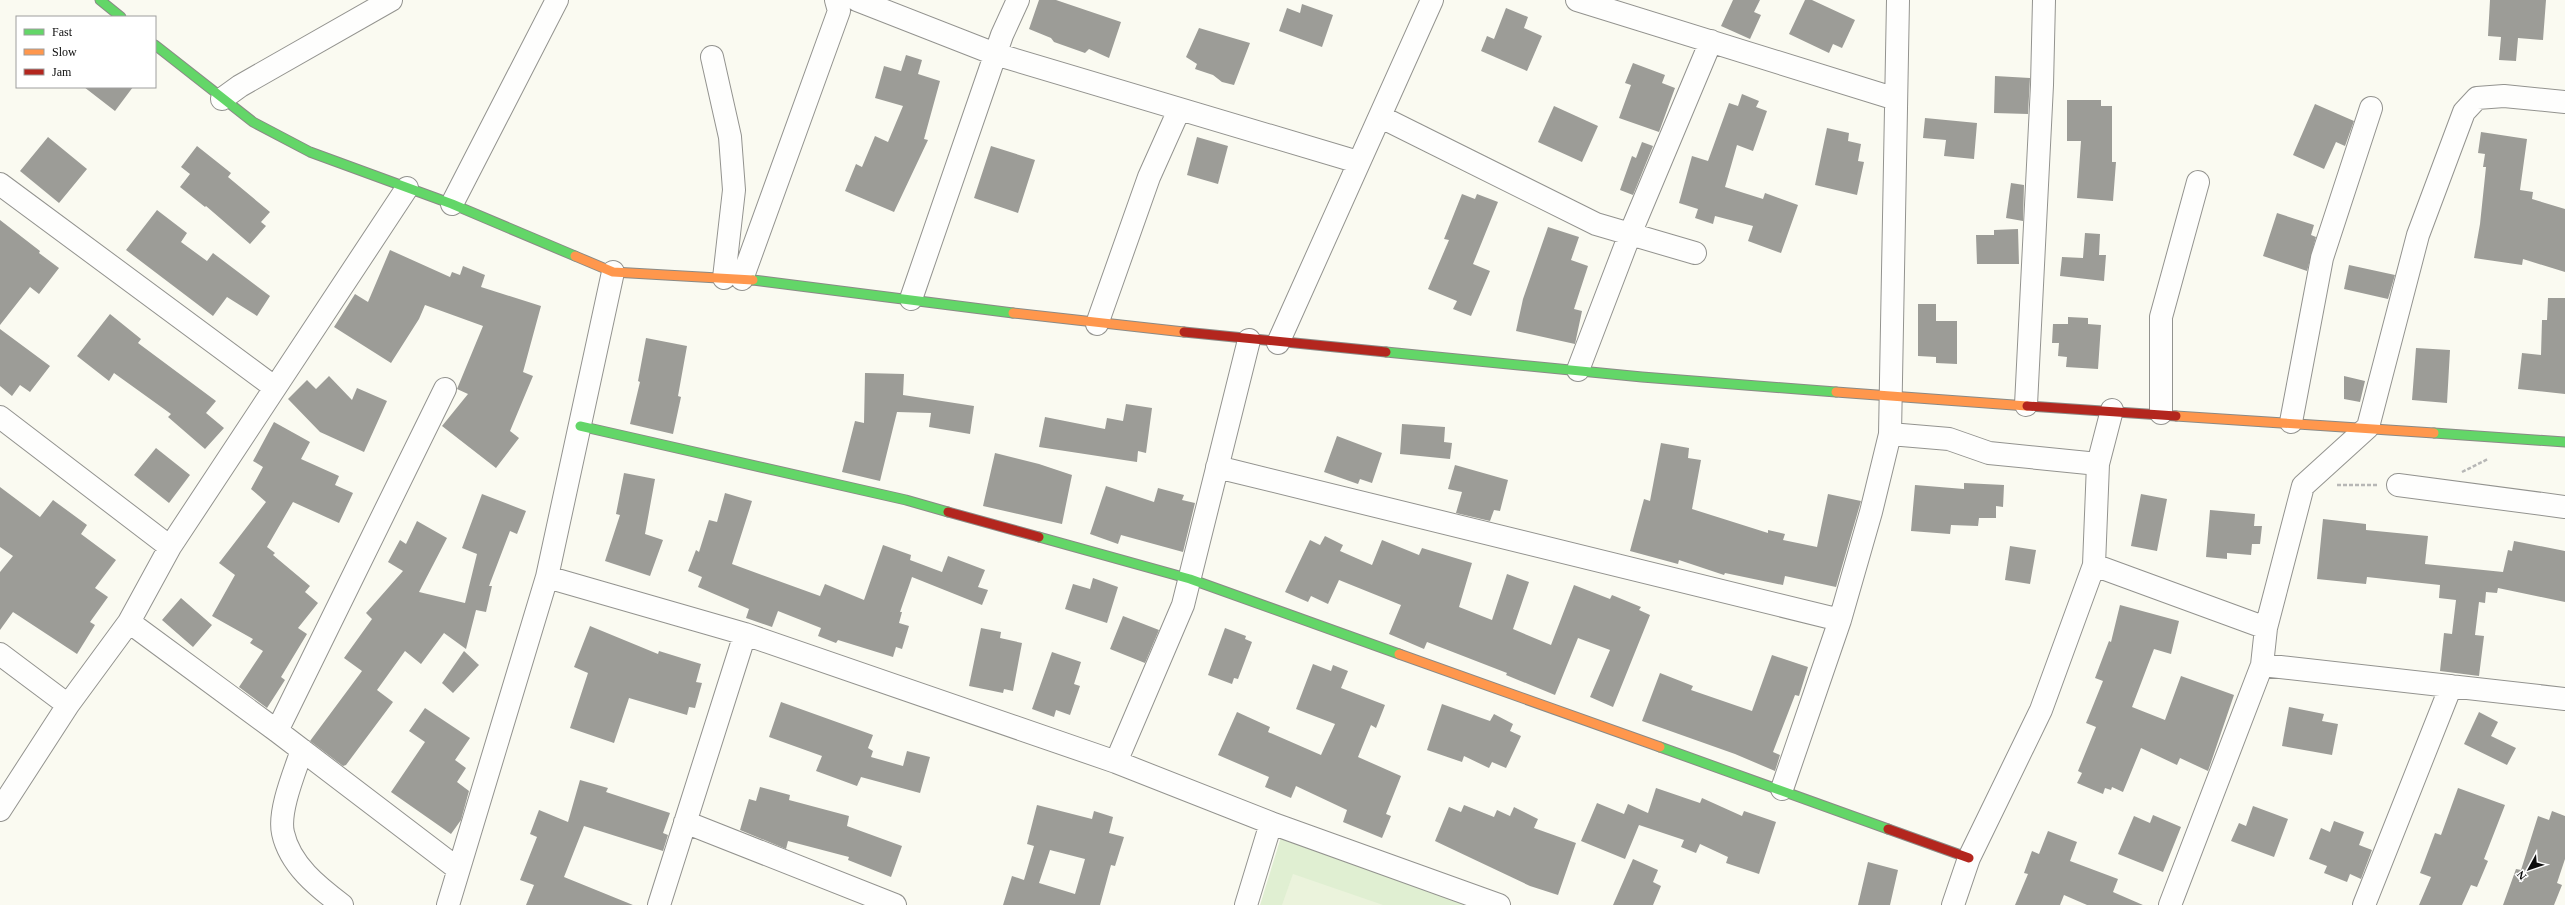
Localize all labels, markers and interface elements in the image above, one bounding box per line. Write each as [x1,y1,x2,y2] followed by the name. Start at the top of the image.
[16,16,156,88] legend
[52,25,73,39] text: Fast
[52,45,77,59] text: Slow
[52,65,72,79] text: Jam
[2509,849,2549,889] north arrow
[2514,868,2528,882] text: N

